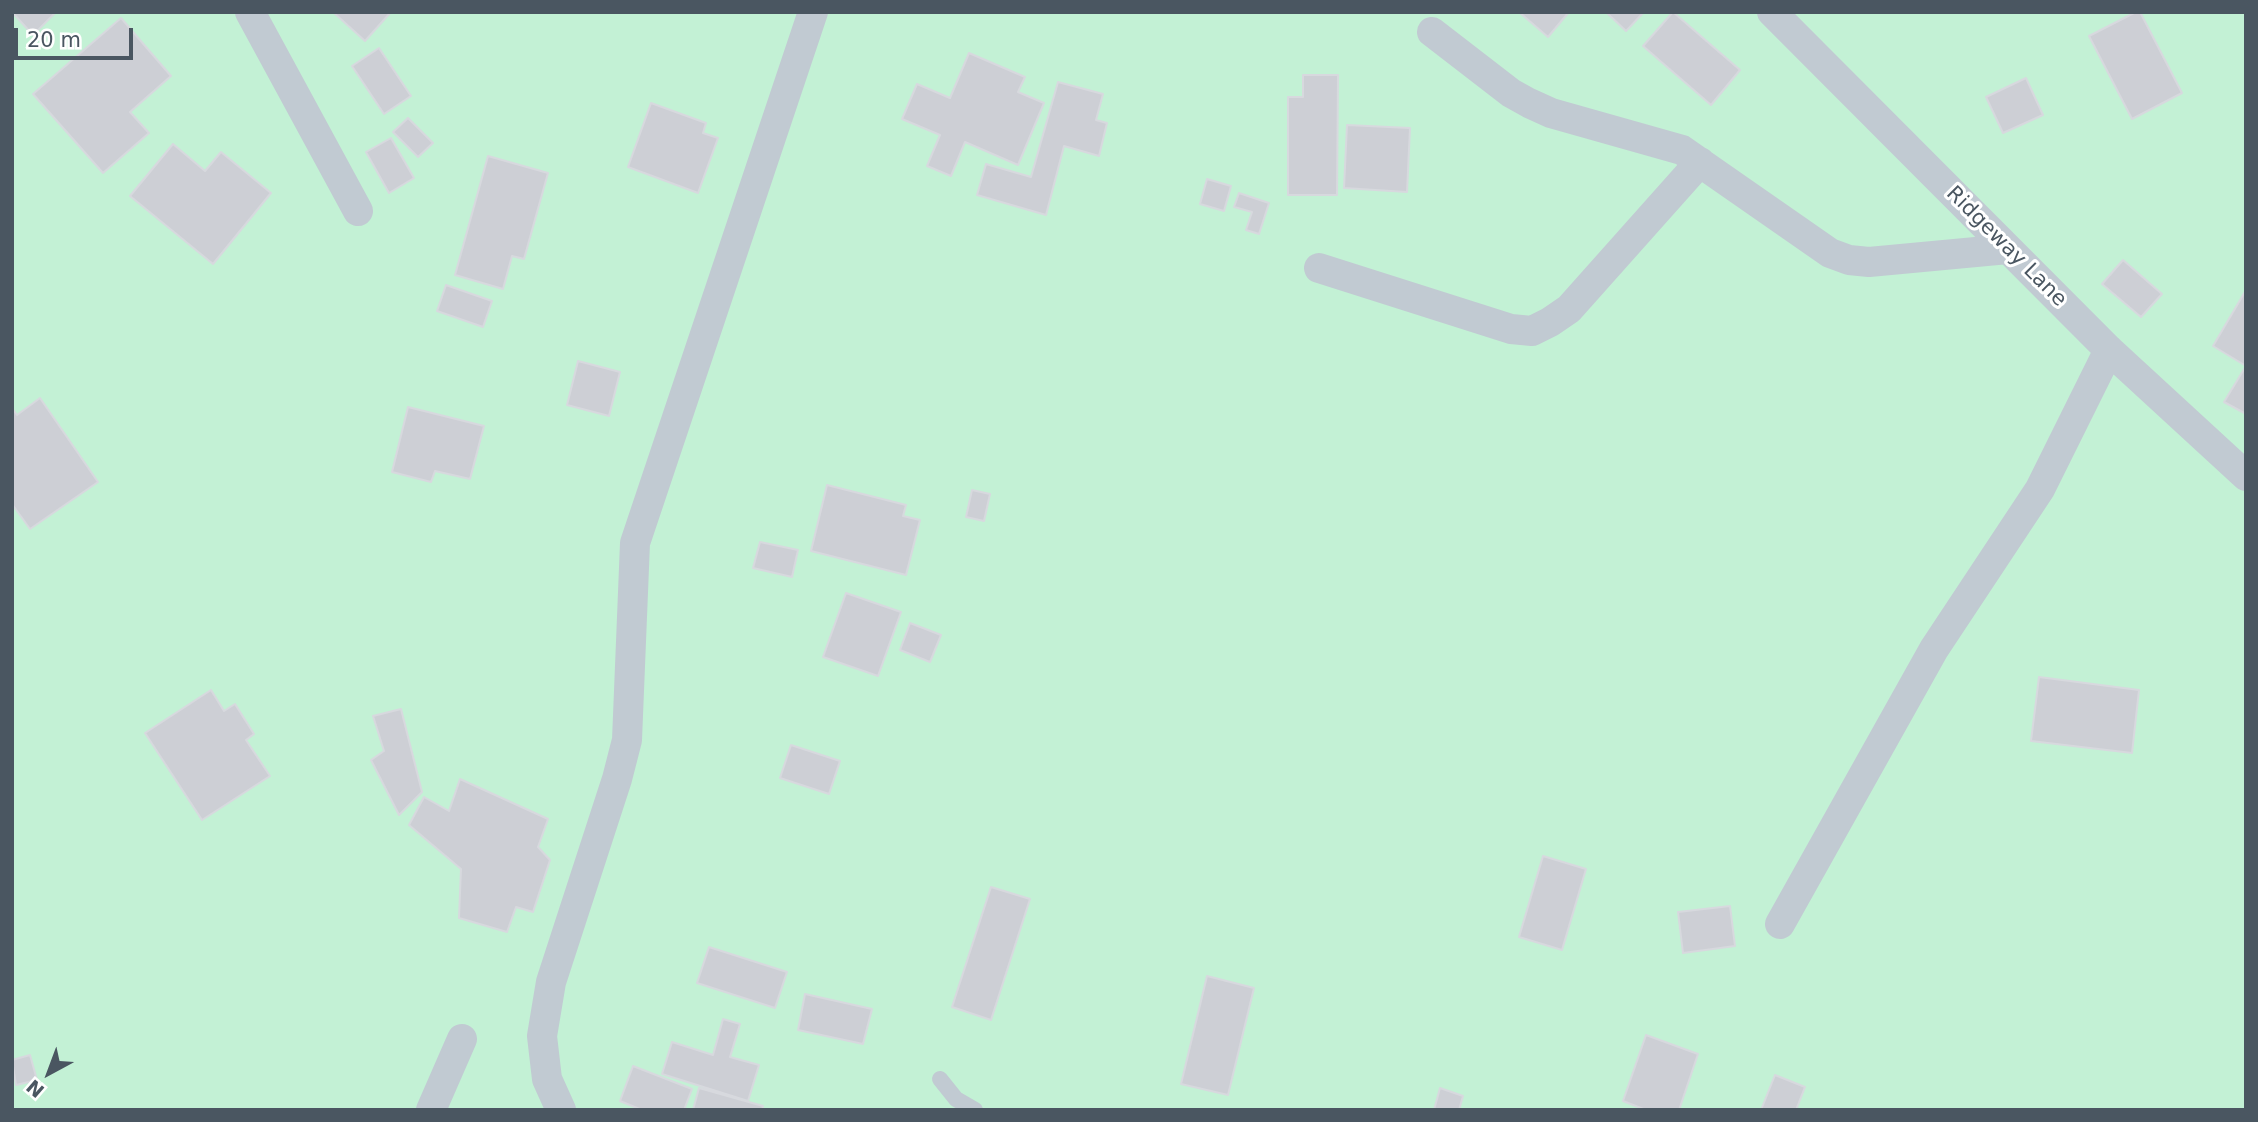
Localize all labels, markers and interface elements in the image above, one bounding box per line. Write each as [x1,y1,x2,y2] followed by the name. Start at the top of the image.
[18,14,136,58] scale bar
[27,28,81,52] text: 20 m
[1941,182,2071,312] street label: Ridgeway Lane
[14,1038,84,1108] north arrow
[22,1075,48,1102] text: N

